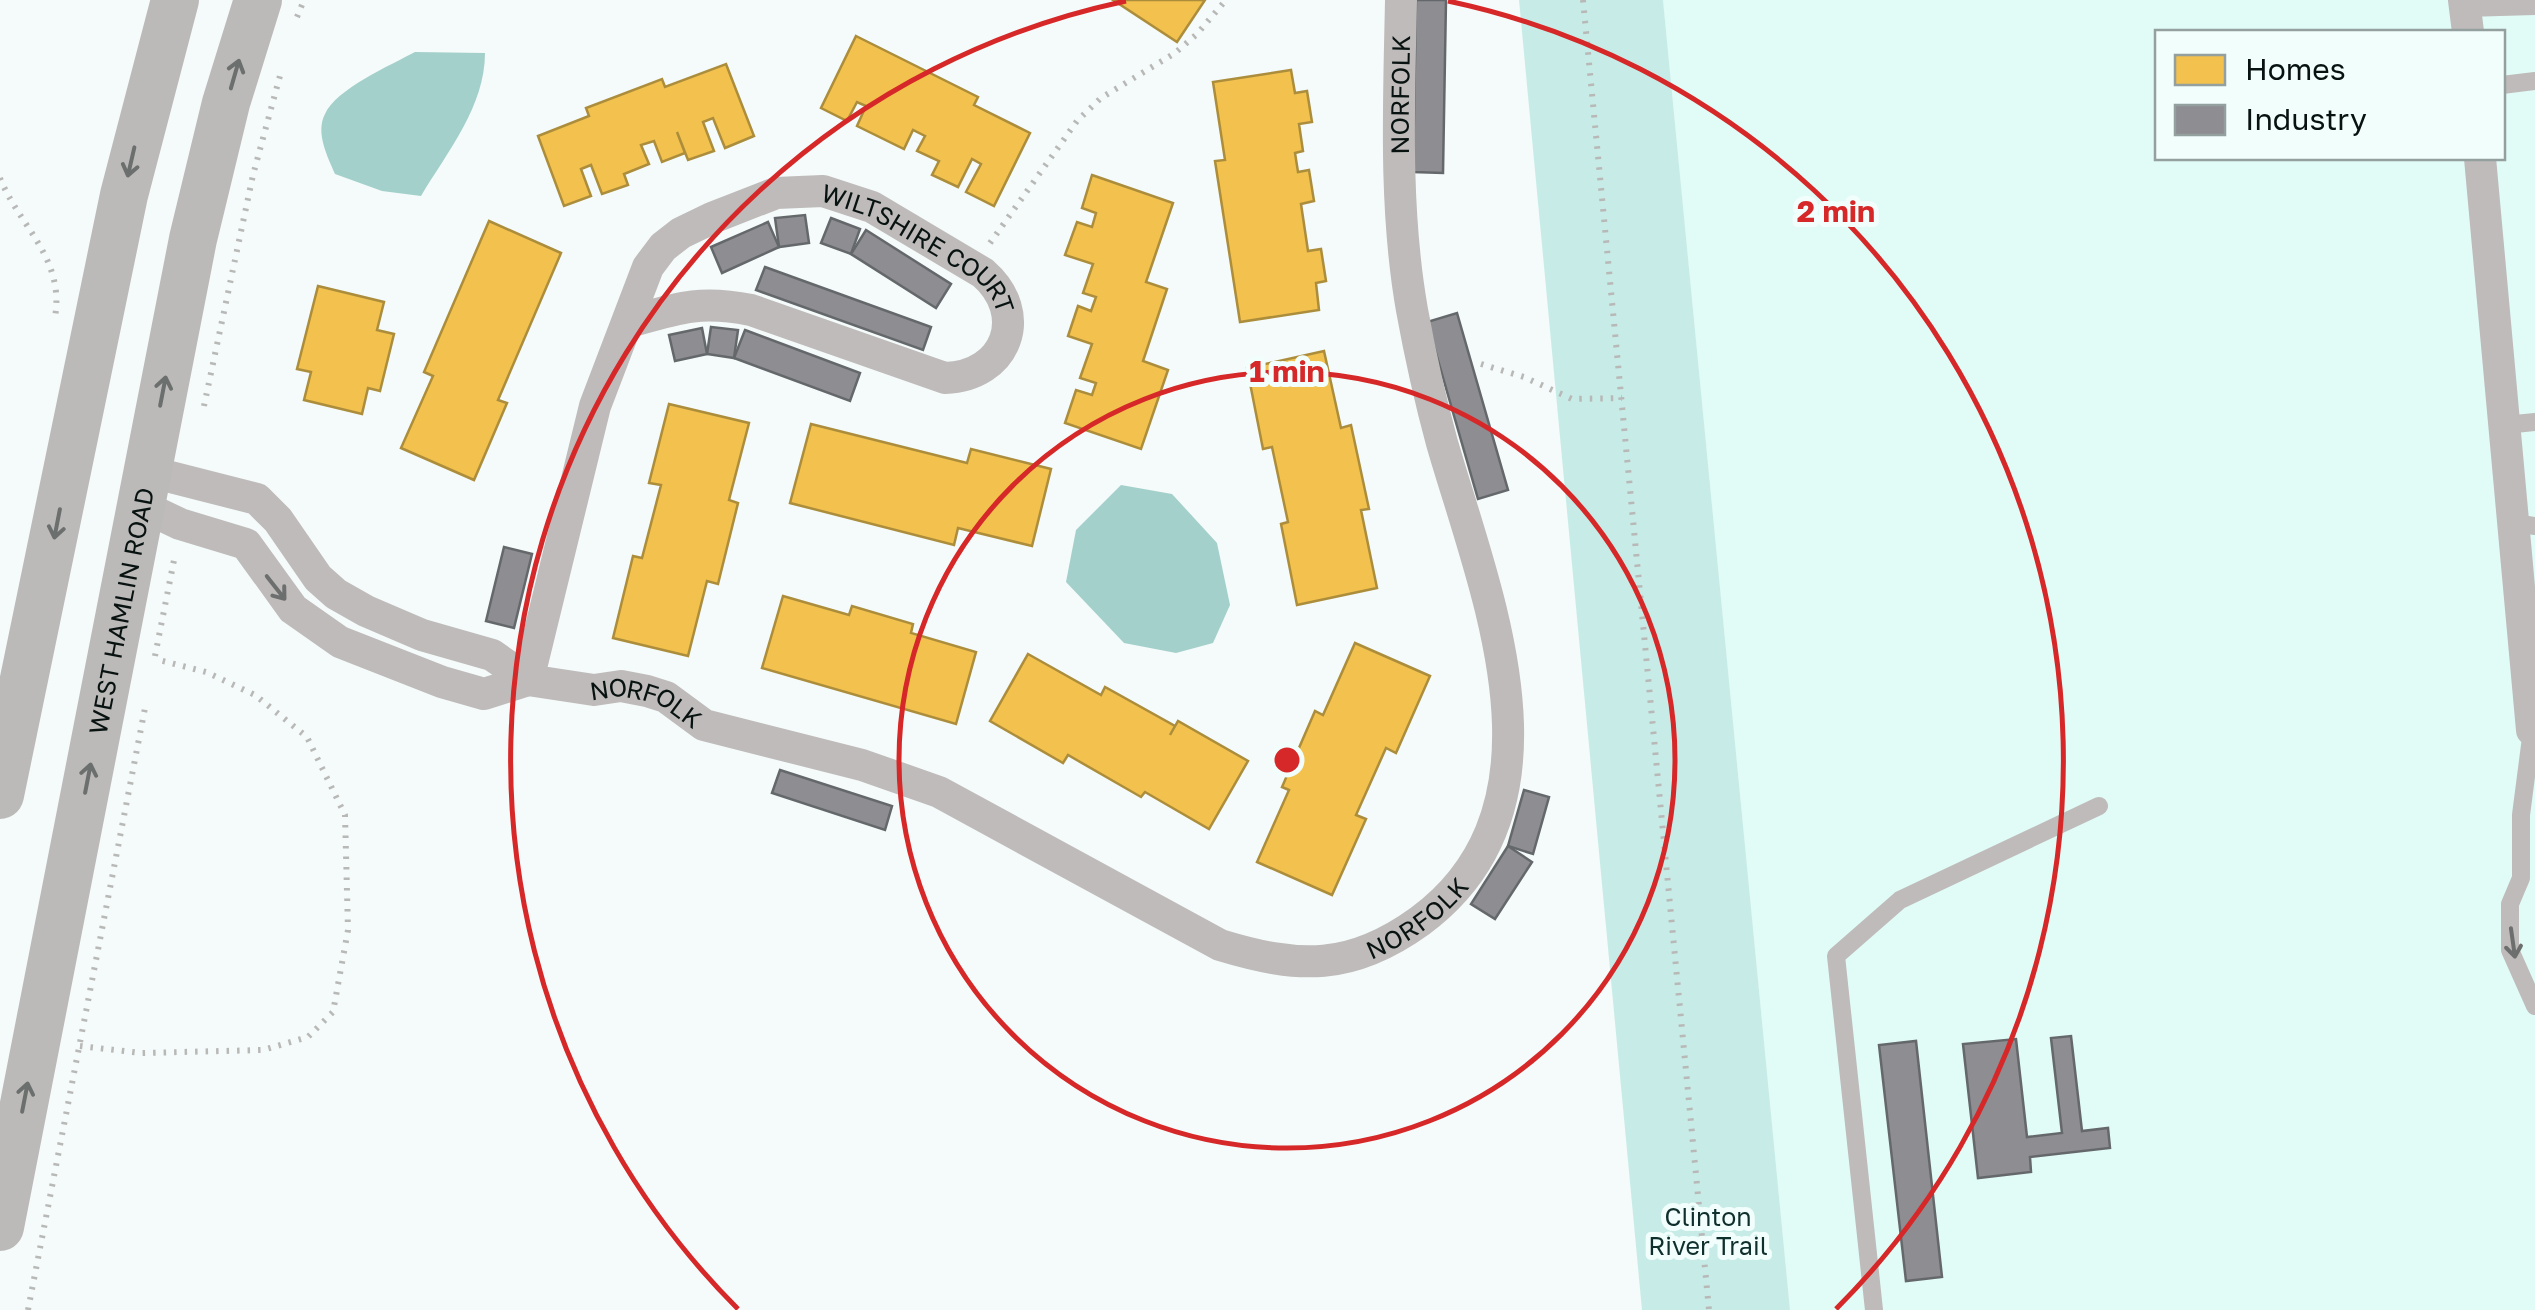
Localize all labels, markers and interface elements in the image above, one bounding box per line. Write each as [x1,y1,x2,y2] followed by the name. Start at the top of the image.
[2155,30,2505,160] legend
[1383,35,1416,155] street label: NORFOLK
[2245,51,2346,87] text: Homes
[227,59,245,90] one-way arrow
[2245,101,2367,137] text: Industry
[121,145,139,177] one-way arrow
[818,176,1022,316] street label: WILTSHIRE COURT
[1797,193,1875,229] text: 2 min
[1249,353,1325,389] text: 1 min
[154,375,173,407] one-way arrow
[81,485,160,737] street label: WEST HAMLIN ROAD
[46,507,65,539] one-way arrow
[265,574,286,601] one-way arrow
[588,670,709,734] street label: NORFOLK
[1269,742,1305,778] centre of rings
[79,763,98,795] one-way arrow
[1361,870,1474,965] street label: NORFOLK
[2504,926,2522,959] one-way arrow
[17,1082,36,1114] one-way arrow
[1648,1201,1768,1261] park label: Clinton River Trail

